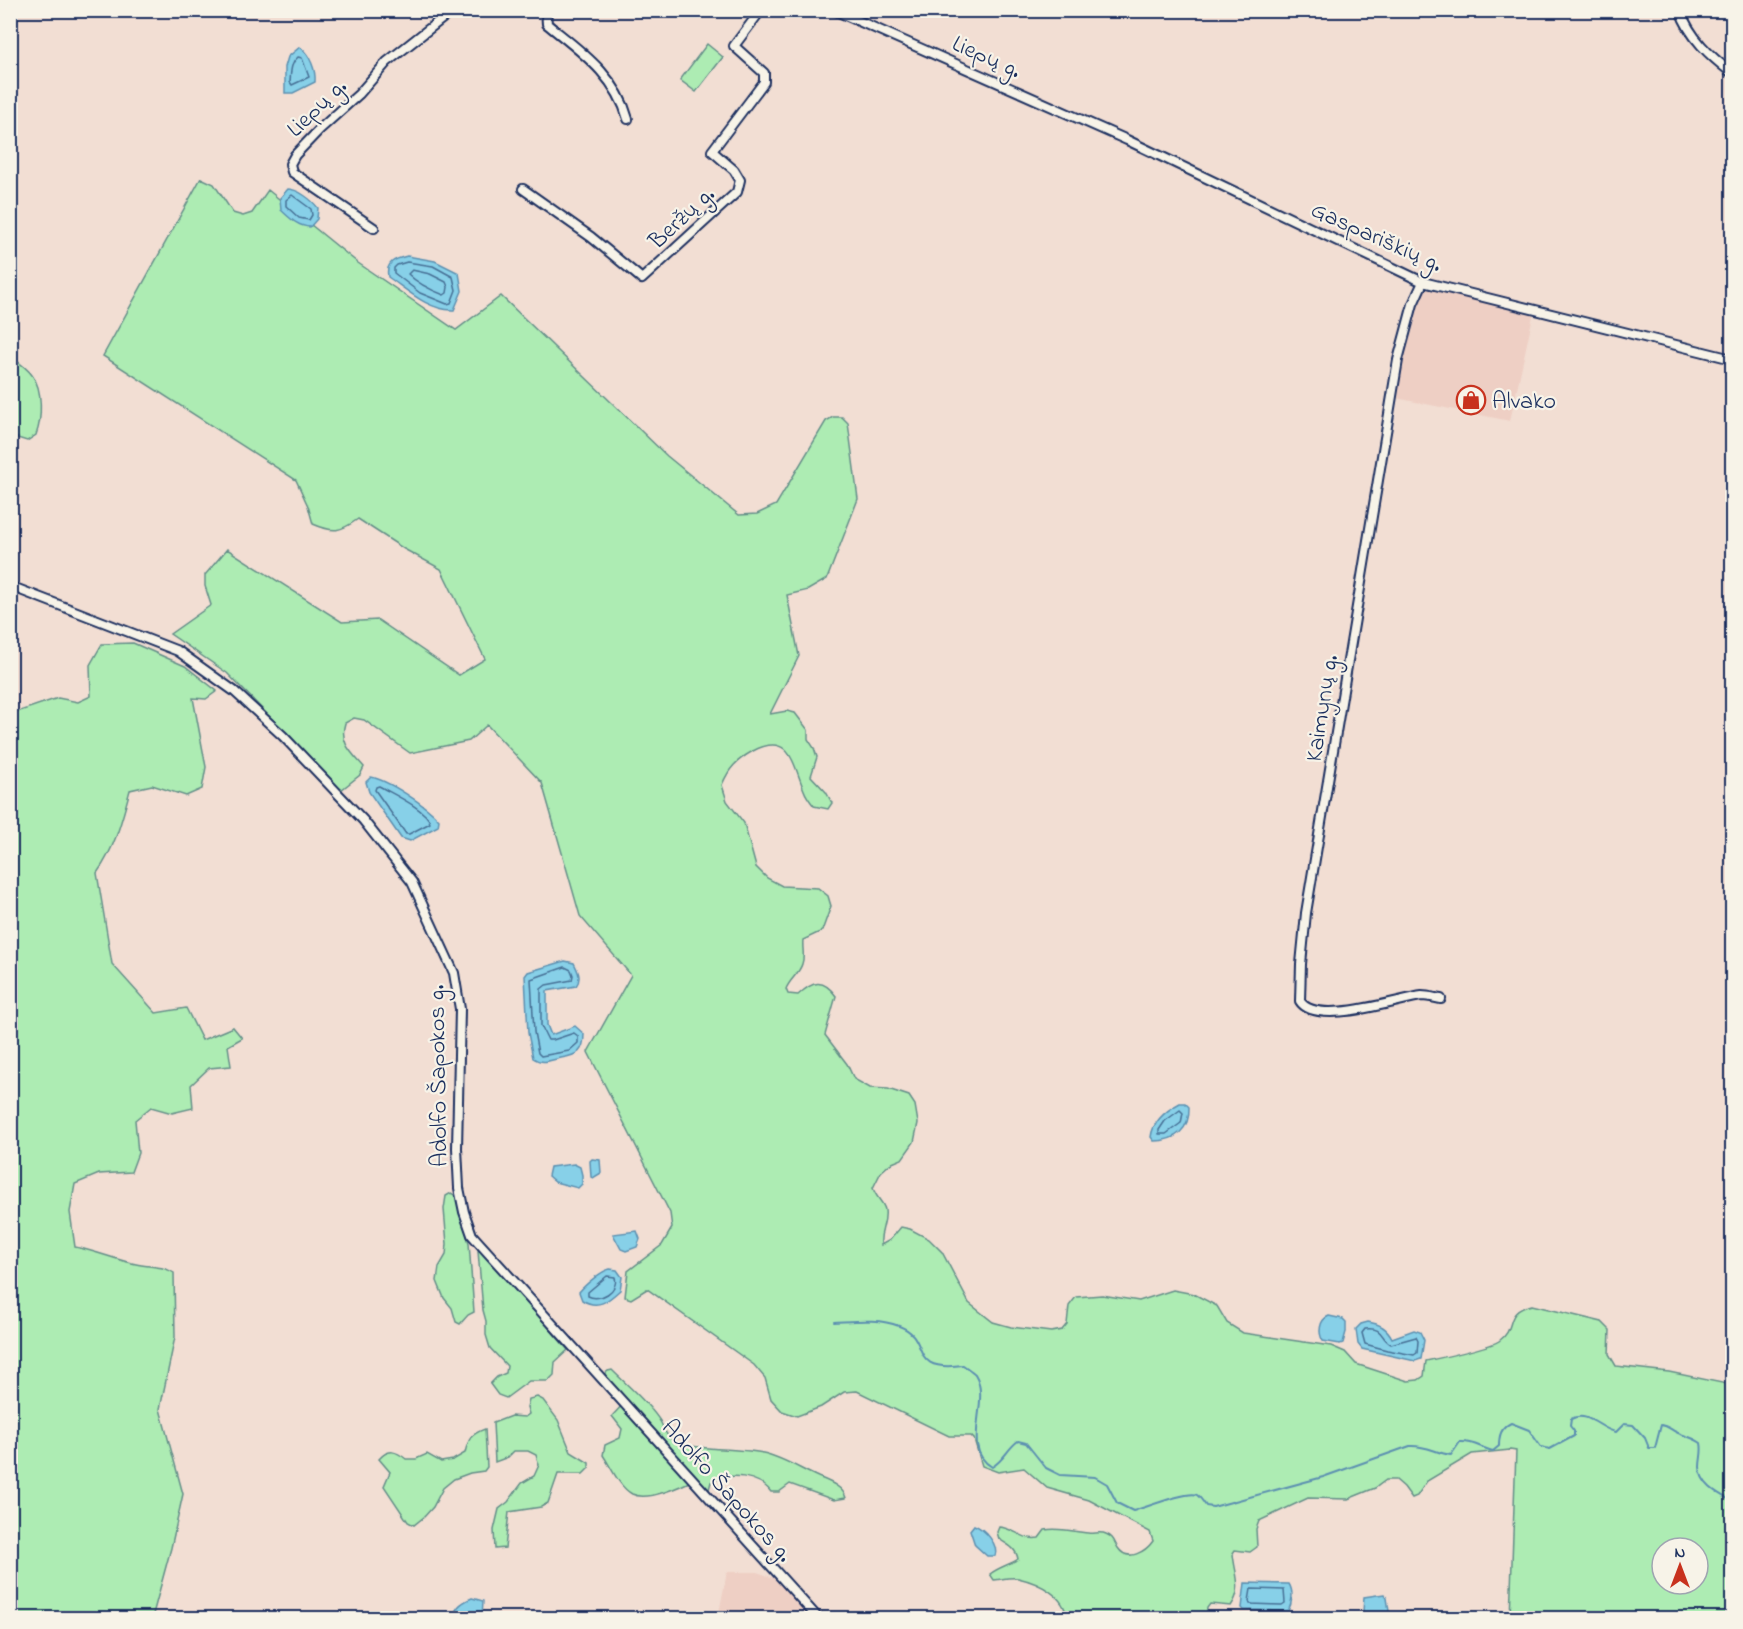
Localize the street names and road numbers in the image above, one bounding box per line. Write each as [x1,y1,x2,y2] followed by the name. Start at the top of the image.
[946,28,1026,89] street label: Liepų g.
[280,71,356,147] street label: Liepų g.
[641,179,724,260] street label: Beržų g.
[1305,194,1447,283] street label: Gaspariškių g.
[1298,652,1350,765] street label: Kaimynų g.
[420,984,459,1167] street label: Adolfo Šapokos g.
[652,1412,800,1571] street label: Adolfo Šapokos g.

